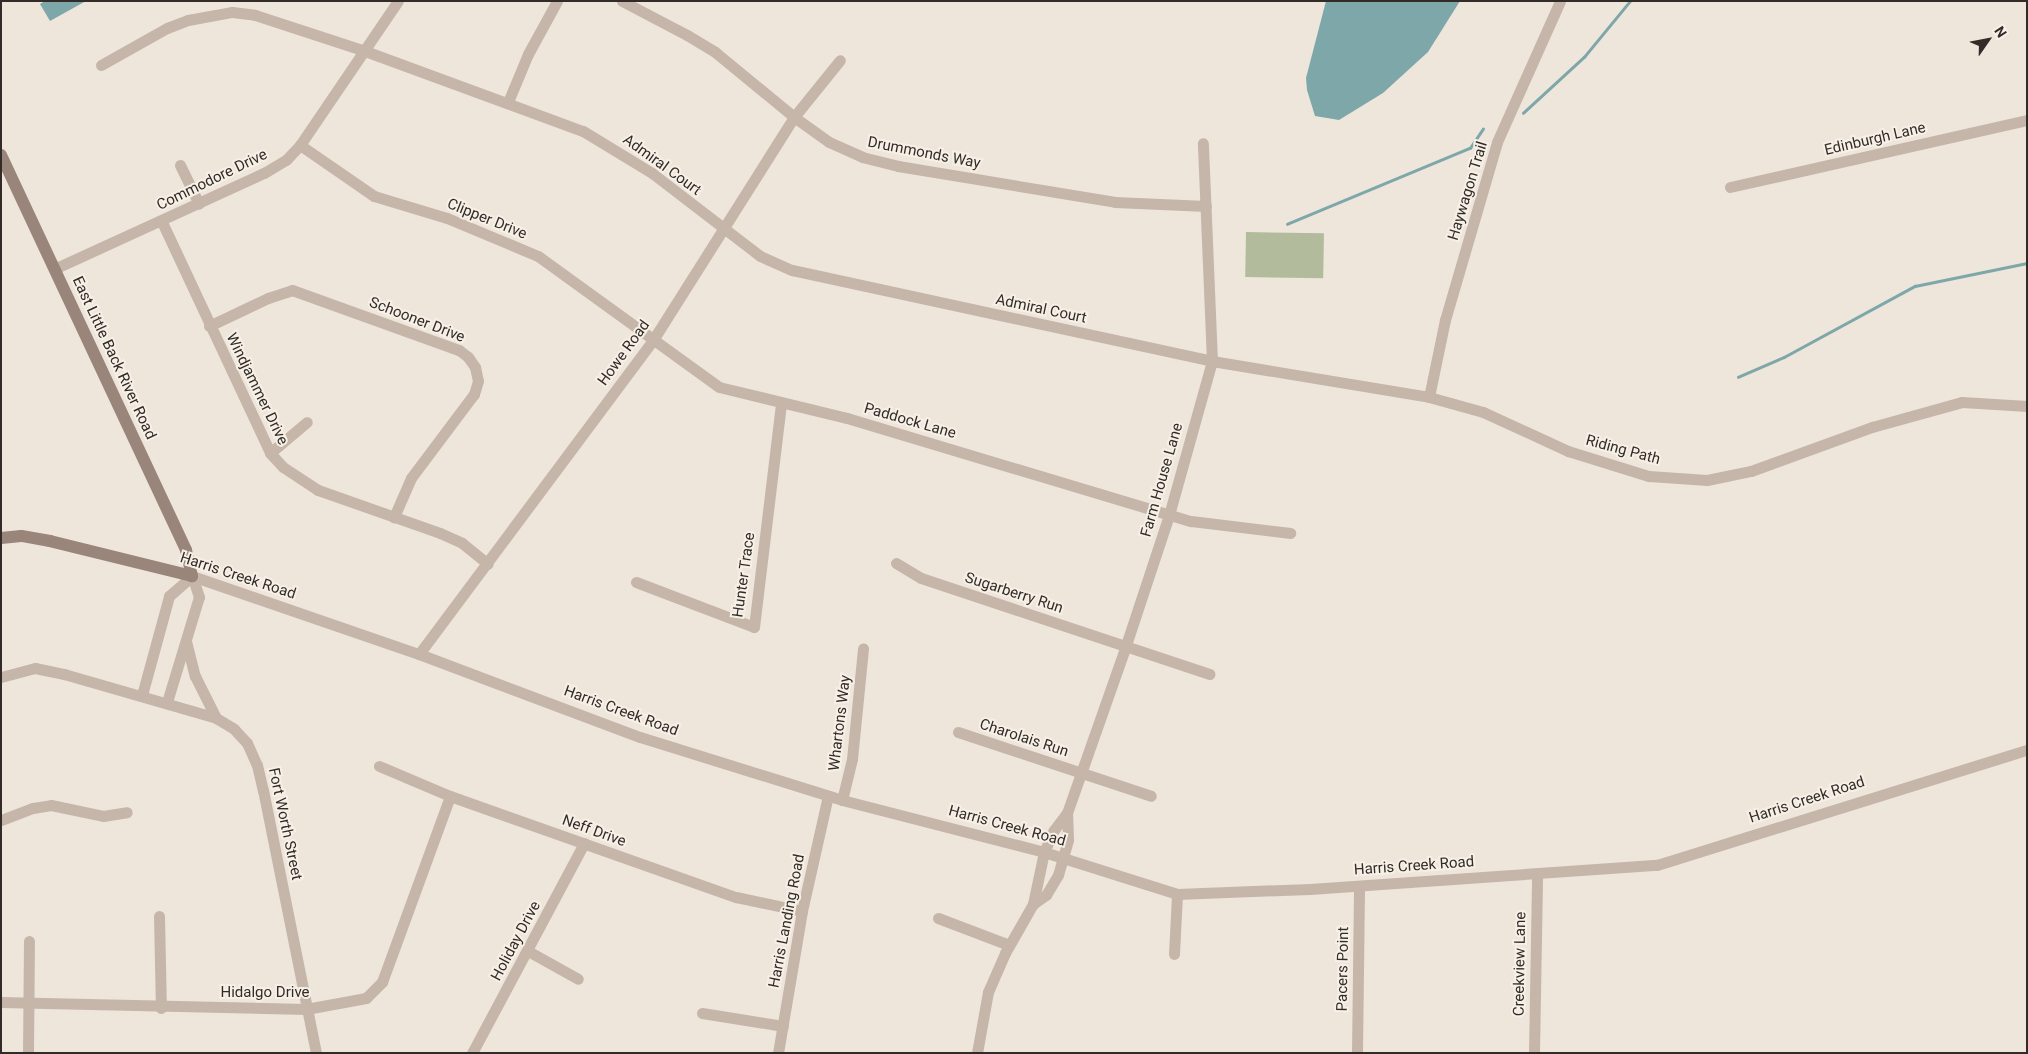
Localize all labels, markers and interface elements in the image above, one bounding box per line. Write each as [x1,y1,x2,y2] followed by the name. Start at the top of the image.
[1963,15,2013,65] north arrow
[1991,23,2010,40] text: N
[1823,119,1927,159] street label: Edinburgh Lane
[619,131,705,199] street label: Admiral Court
[866,133,982,173] street label: Drummonds Way
[1444,139,1492,243] street label: Haywagon Trail
[154,145,270,215] street label: Commodore Drive
[445,195,529,243] street label: Clipper Drive
[68,274,160,442] street label: East Little Back River Road
[994,291,1088,327] street label: Admiral Court
[367,294,467,346] street label: Schooner Drive
[594,317,654,389] street label: Howe Road
[222,330,292,448] street label: Windjammer Drive
[862,399,958,443] street label: Paddock Lane
[1137,421,1187,539] street label: Farm House Lane
[1584,431,1662,469] street label: Riding Path
[729,531,759,619] street label: Hunter Trace
[178,549,298,603] street label: Harris Creek Road
[963,569,1065,617] street label: Sugarberry Run
[825,674,855,772] street label: Whartons Way
[561,682,681,740] street label: Harris Creek Road
[977,715,1071,761] street label: Charolais Run
[264,766,306,882] street label: Fort Worth Street
[1747,773,1867,827] street label: Harris Creek Road
[946,802,1068,850] street label: Harris Creek Road
[560,811,628,851] street label: Neff Drive
[765,853,809,989] street label: Harris Landing Road
[1353,853,1475,879] street label: Harris Creek Road
[487,898,545,984] street label: Holiday Drive
[1510,912,1530,1016] street label: Creekview Lane
[1333,927,1353,1011] street label: Pacers Point
[220,984,310,1002] street label: Hidalgo Drive

